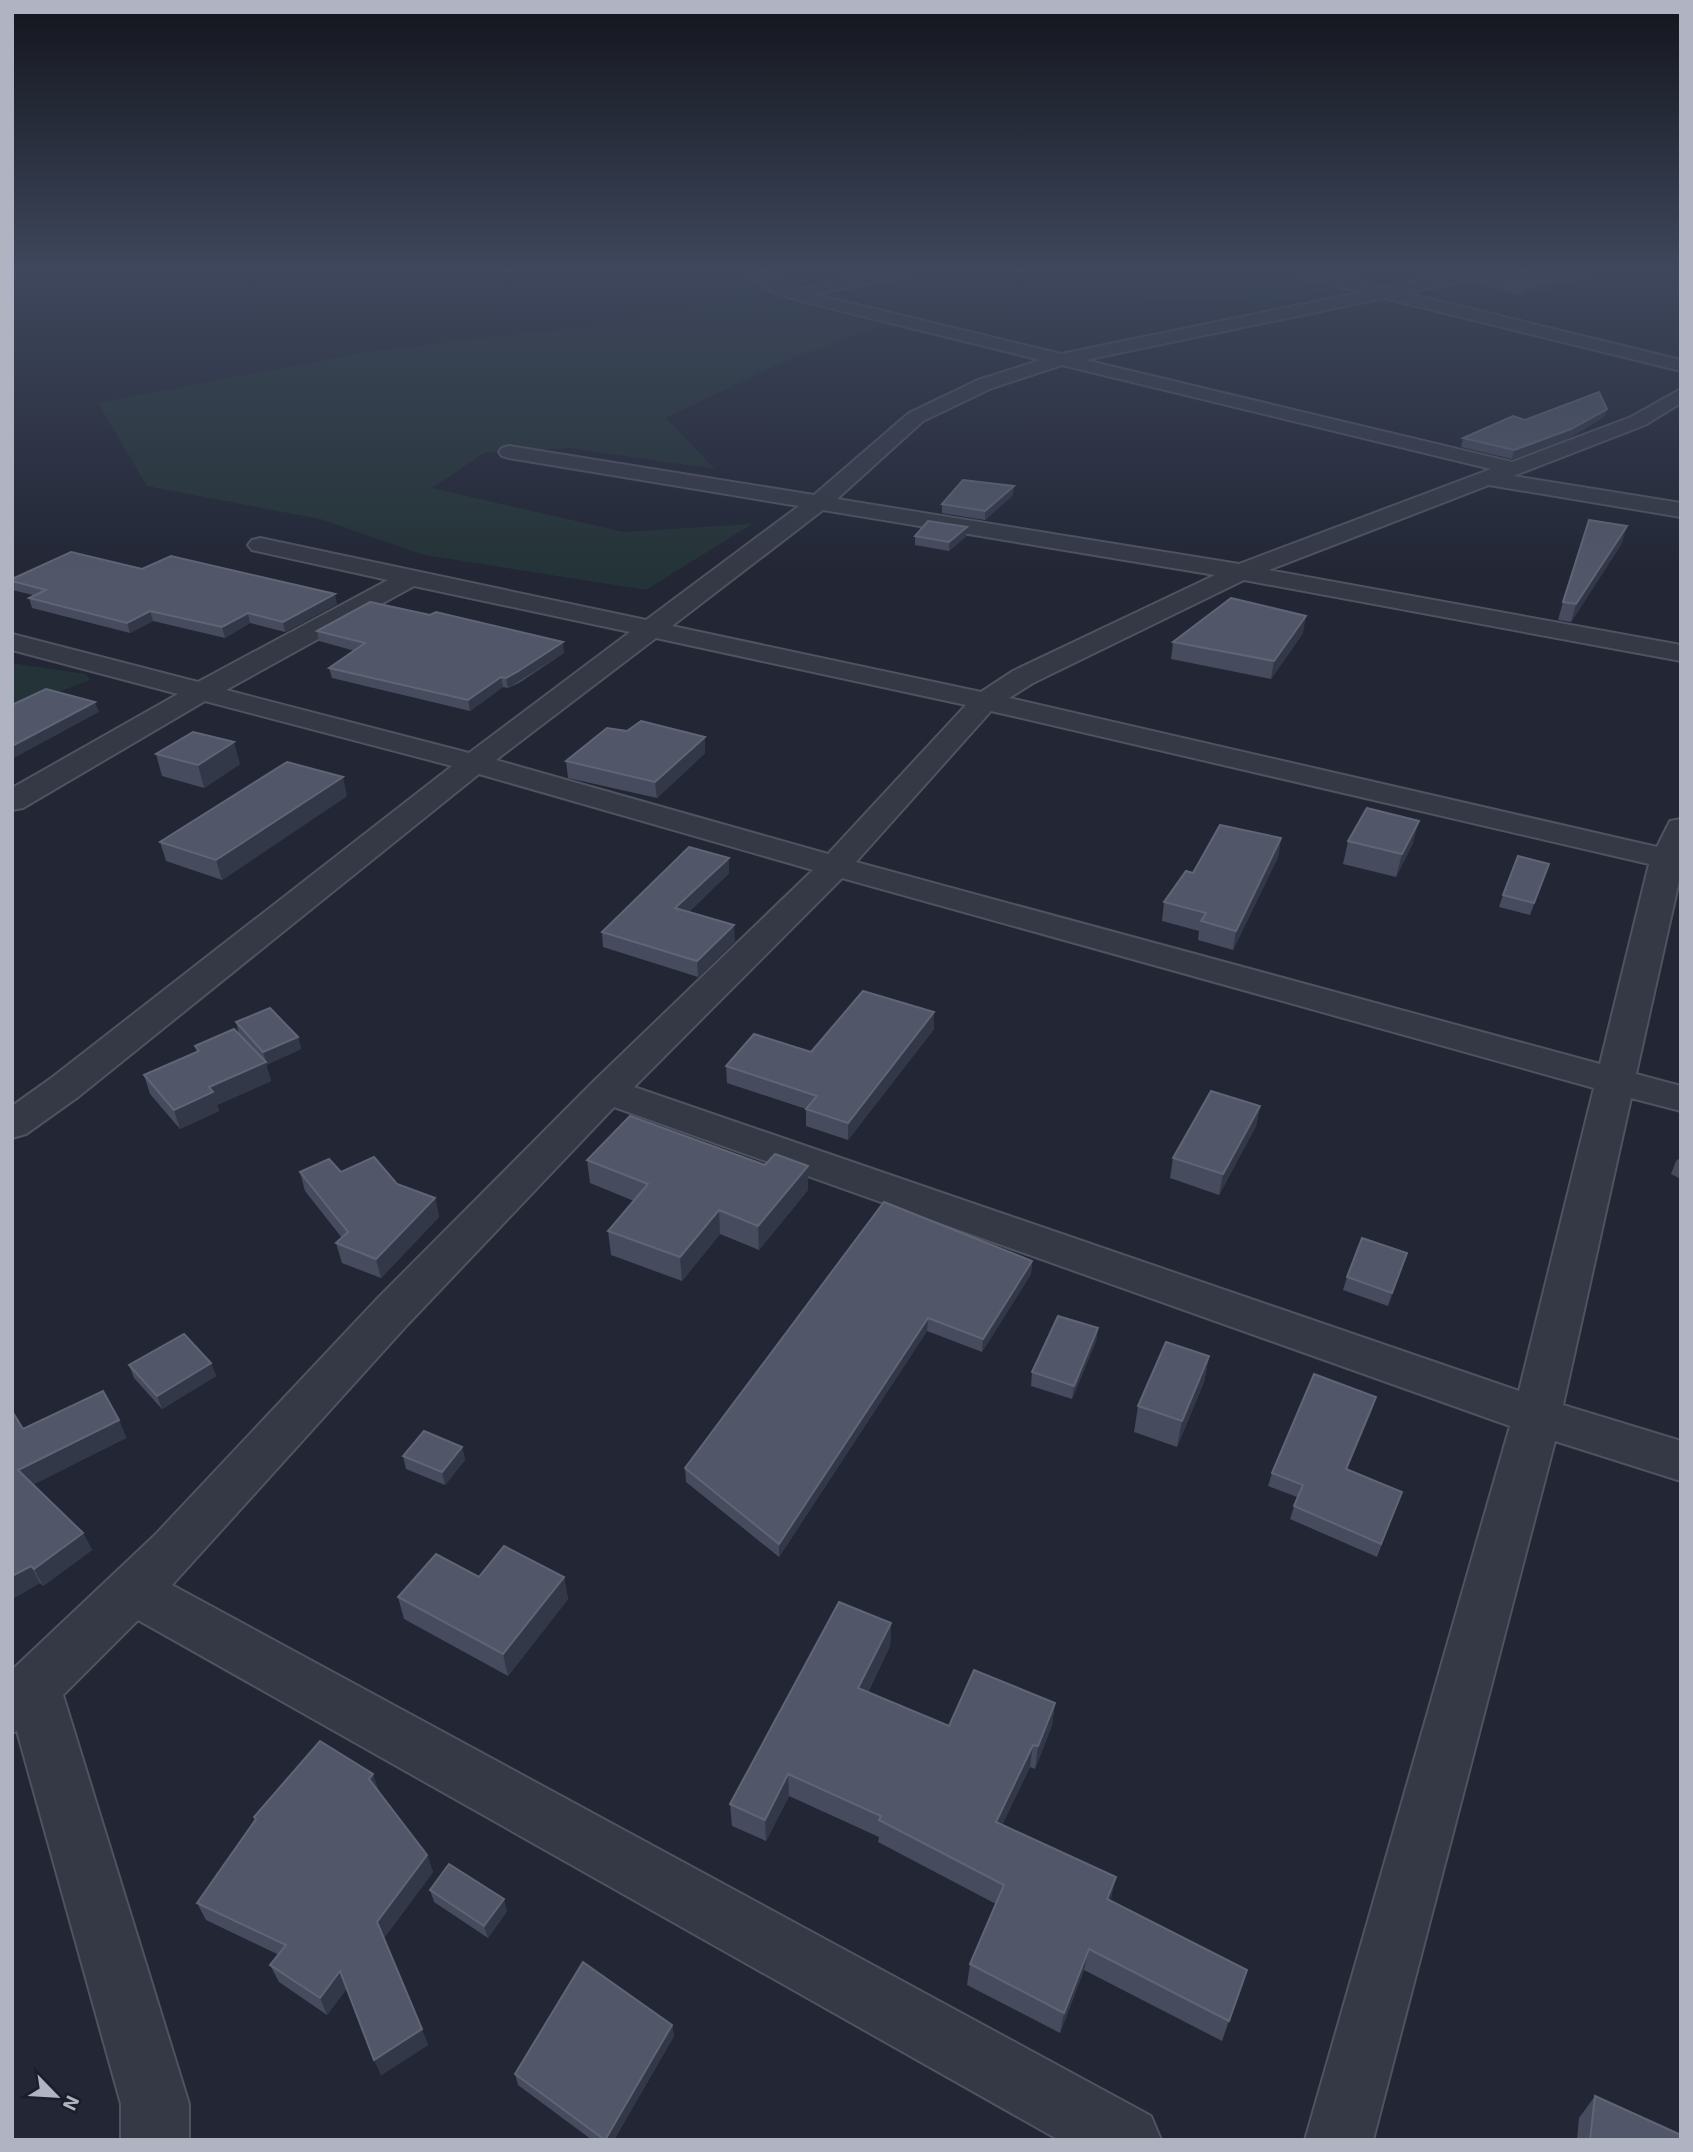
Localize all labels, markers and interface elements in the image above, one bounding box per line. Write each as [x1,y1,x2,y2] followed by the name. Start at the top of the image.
[21,2061,91,2131] north arrow
[59,2092,85,2114] text: N

